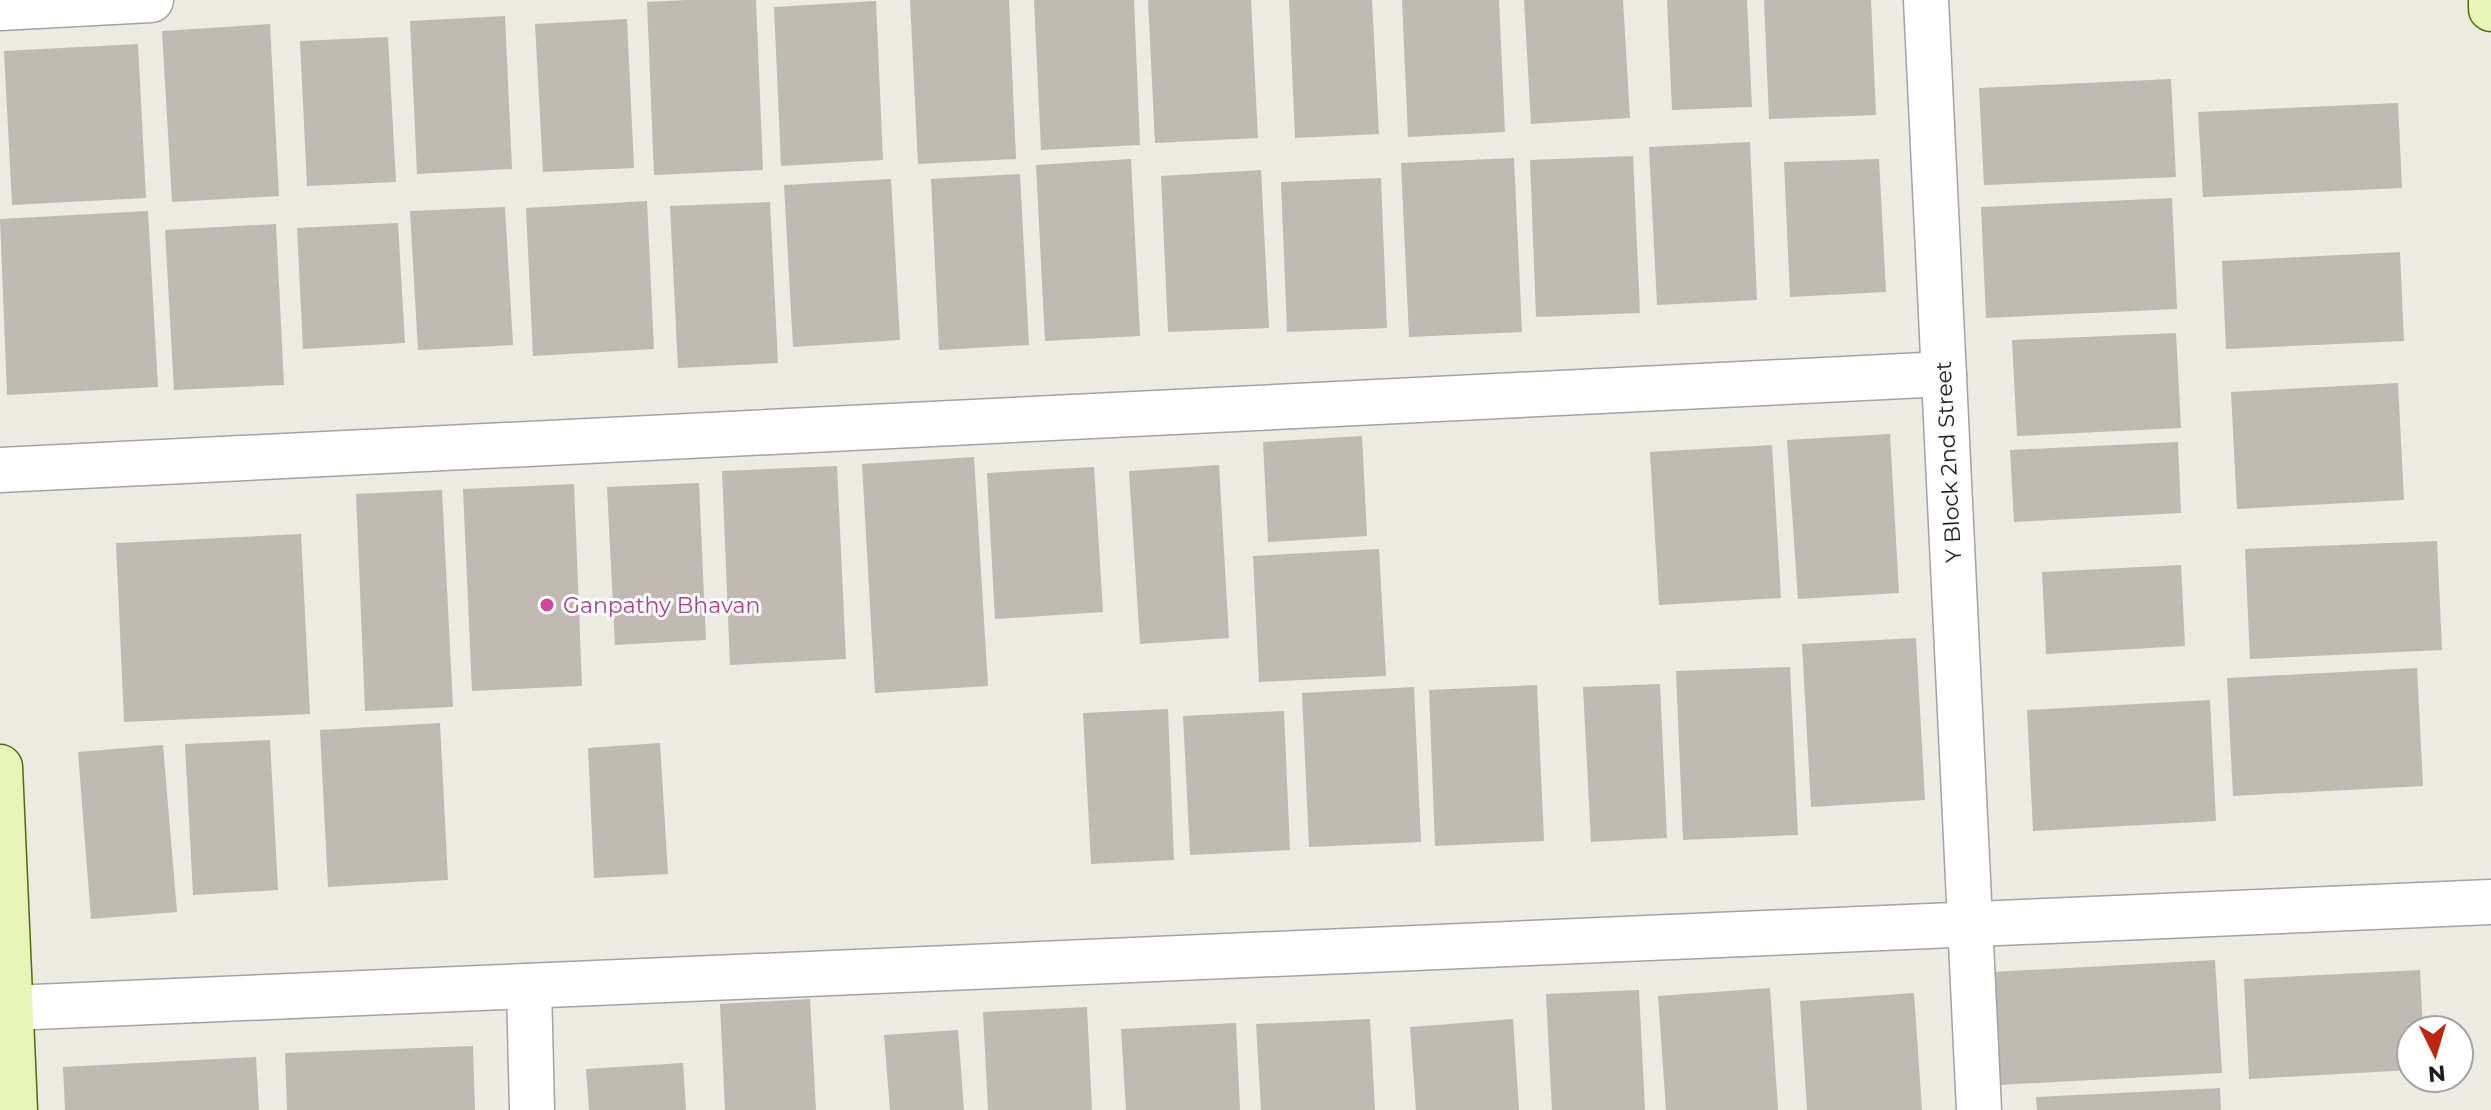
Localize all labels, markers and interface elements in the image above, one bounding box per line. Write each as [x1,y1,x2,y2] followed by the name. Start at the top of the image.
[1930,360,1967,563] street label: Y Block 2nd Street
[563,592,760,619] place label: Ganpathy Bhavan
[538,596,556,614] marker: Ganpathy Bhavan
[2395,1014,2475,1094] north arrow
[2427,1059,2447,1088] text: N

